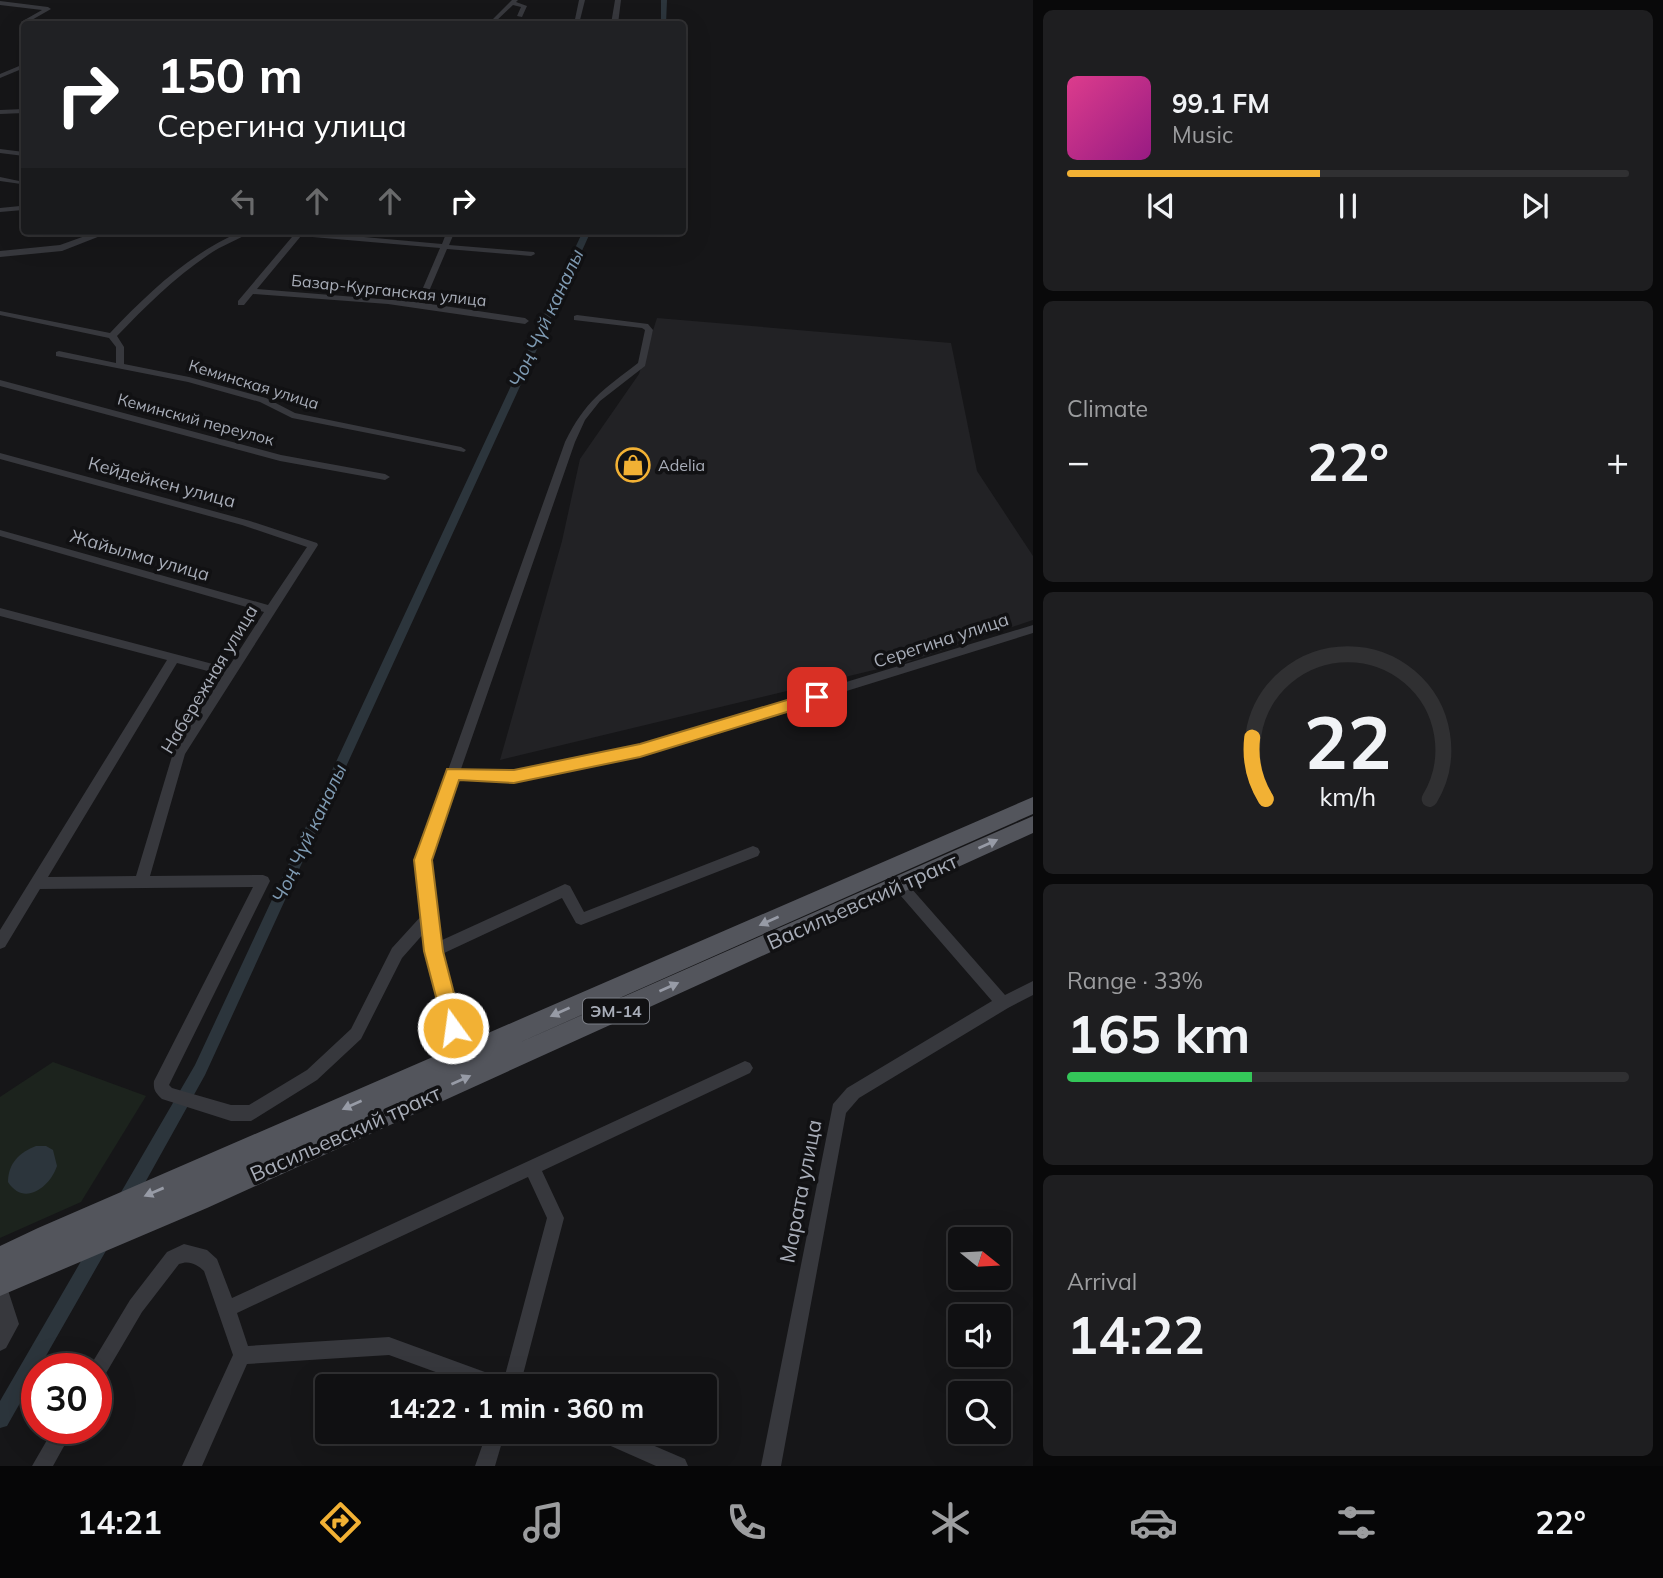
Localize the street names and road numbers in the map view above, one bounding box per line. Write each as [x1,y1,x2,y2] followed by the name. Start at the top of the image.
[290,270,488,310] street label: Базар-Курганская улица
[186,355,322,413] street label: Кеминская улица
[115,388,277,450] street label: Кеминский переулок
[86,451,238,513] street label: Кейдейкен улица
[68,524,212,586] street label: Жайылма улица
[155,600,263,758] street label: Набережная улица
[871,607,1011,673] street label: Серегина улица
[763,847,962,955] street label: Васильевский тракт
[583,998,649,1023] road number: ЭМ-14
[246,1079,445,1187] street label: Васильевский тракт
[773,1117,827,1265] street label: Марата улица

